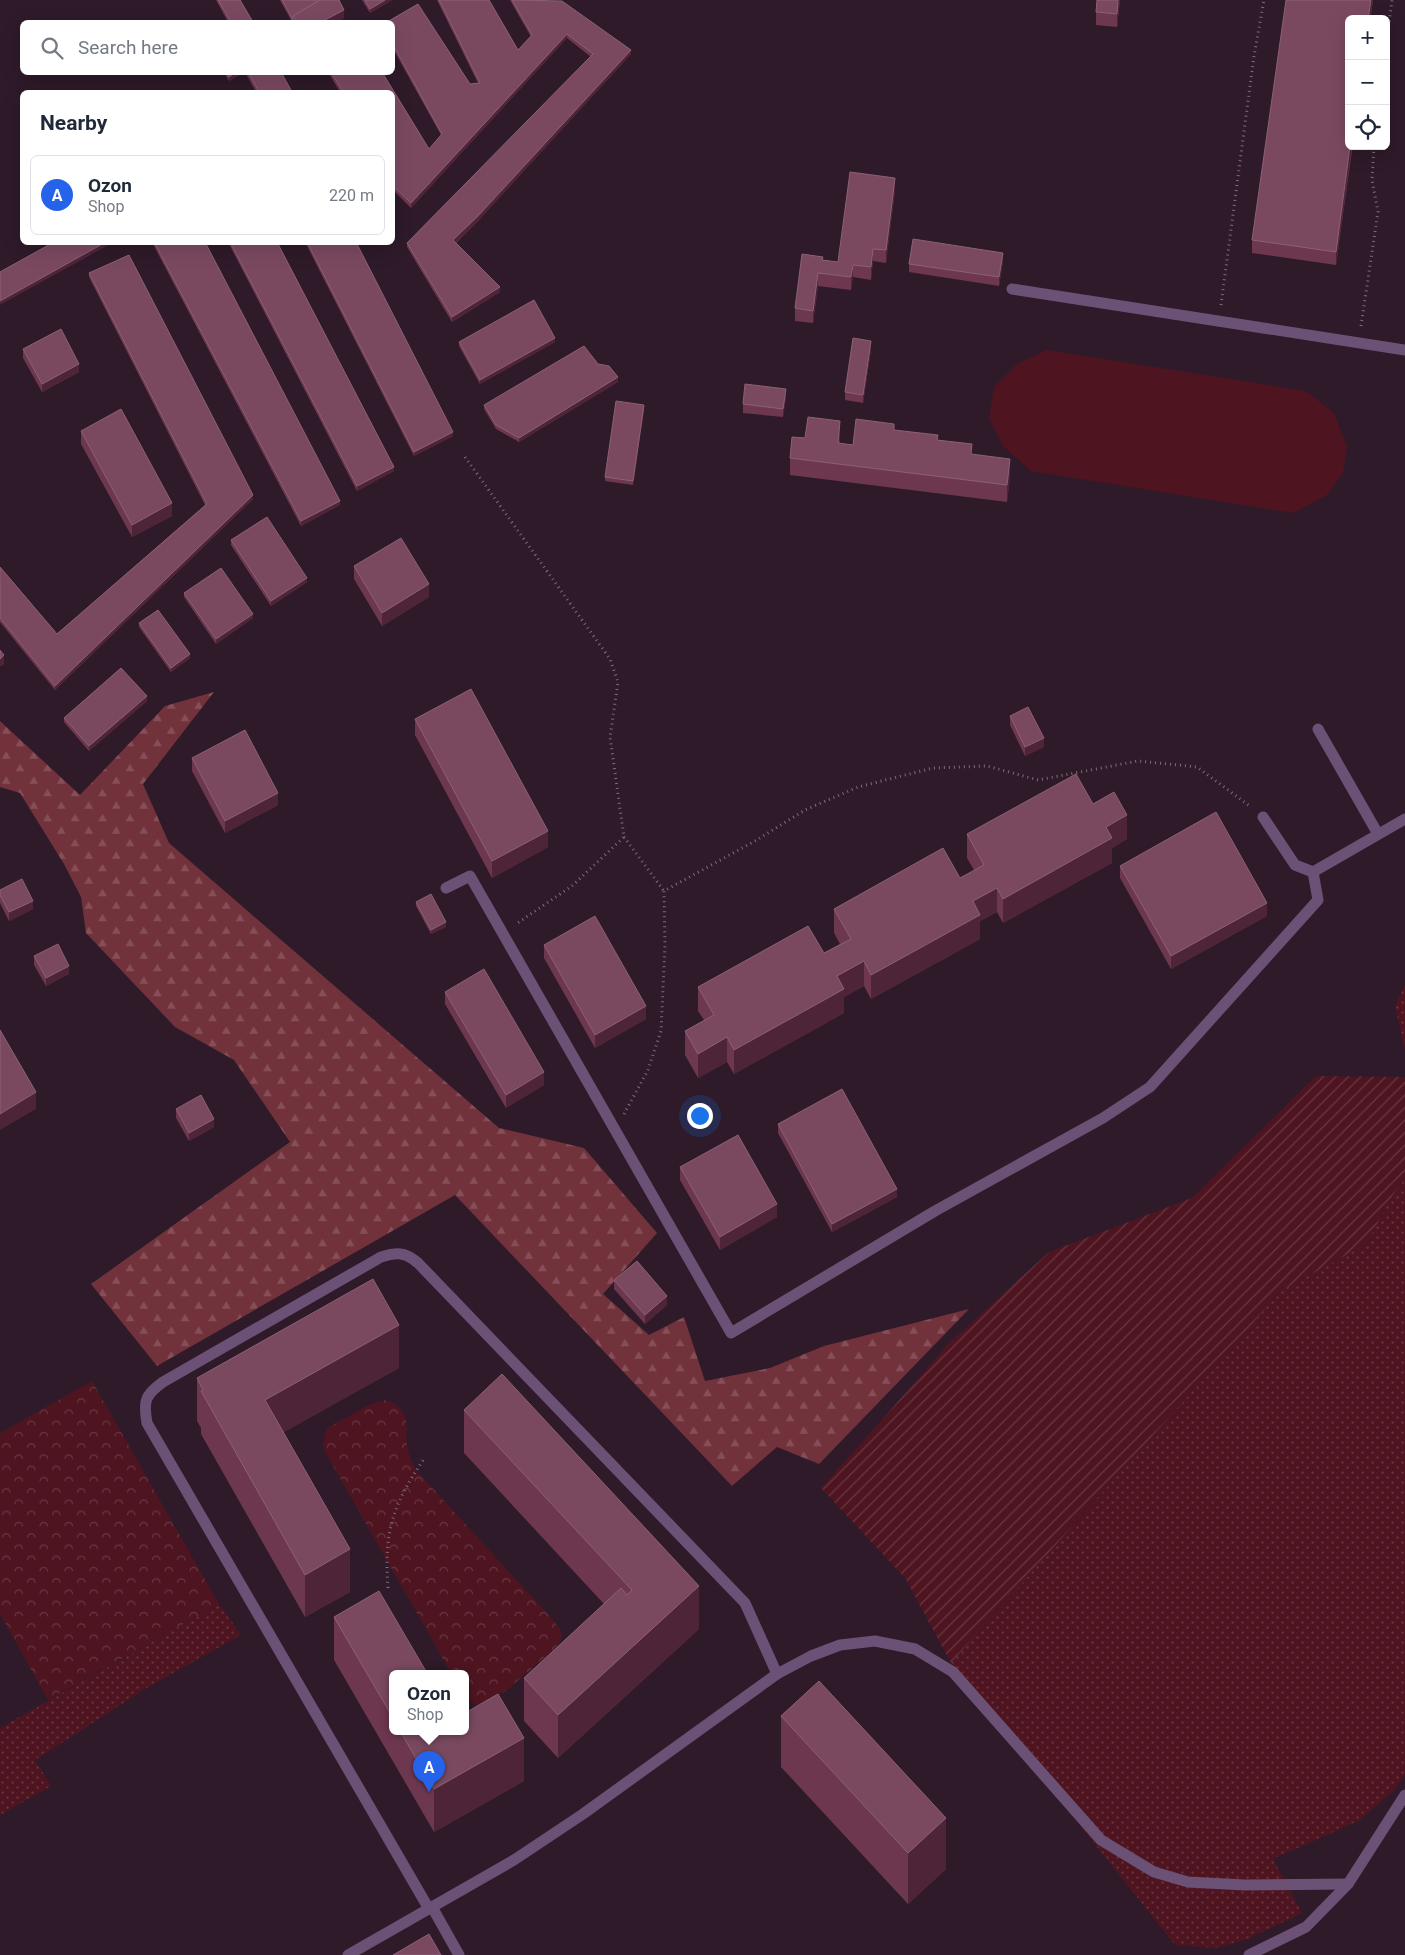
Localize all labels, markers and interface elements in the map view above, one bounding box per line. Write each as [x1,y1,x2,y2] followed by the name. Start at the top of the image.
[1345,15,1390,150] map controls
[1345,15,1390,60] button: +
[20,20,395,75] search box
[38,34,66,62] icon: search
[78,36,178,59] text: Search here
[1345,60,1390,105] button: −
[1345,105,1390,150] button: locate
[40,111,107,135] text: Nearby
[88,174,132,197] text: Ozon
[52,186,62,205] text: A
[329,186,374,205] text: 220 m
[88,197,124,216] text: Shop
[687,1103,713,1129] your location
[389,1670,469,1735] popup
[407,1682,451,1705] text: Ozon
[407,1705,443,1724] text: Shop
[413,1751,445,1792] pin: A

